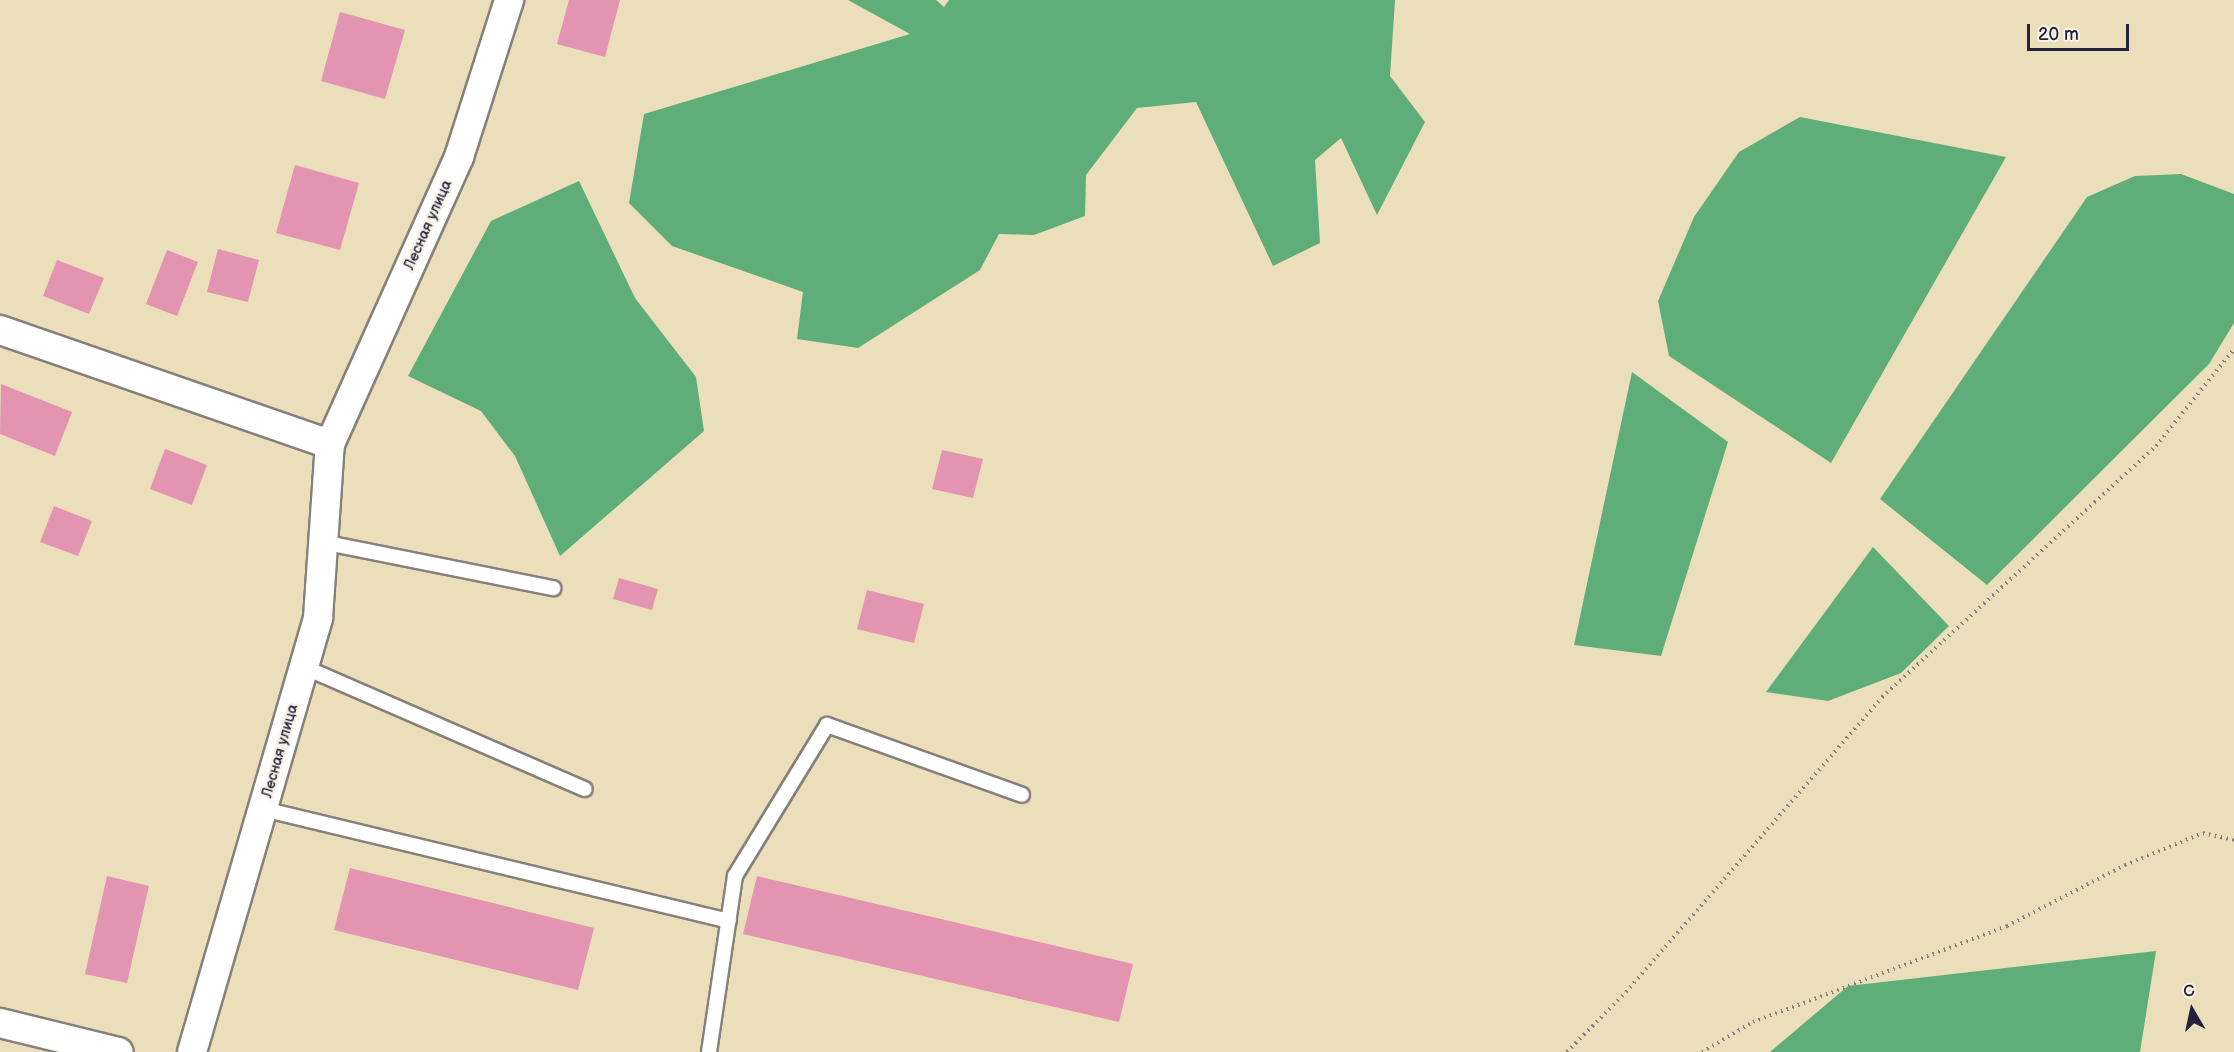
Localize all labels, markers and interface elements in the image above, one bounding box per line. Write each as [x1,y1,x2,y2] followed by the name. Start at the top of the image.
[2030,12,2132,50] scale bar
[2038,24,2079,45] text: 20 m
[400,177,456,273] street label: Лесная улица
[258,702,302,800] street label: Лесная улица
[2162,980,2222,1040] north arrow
[2182,981,2196,1002] text: С

